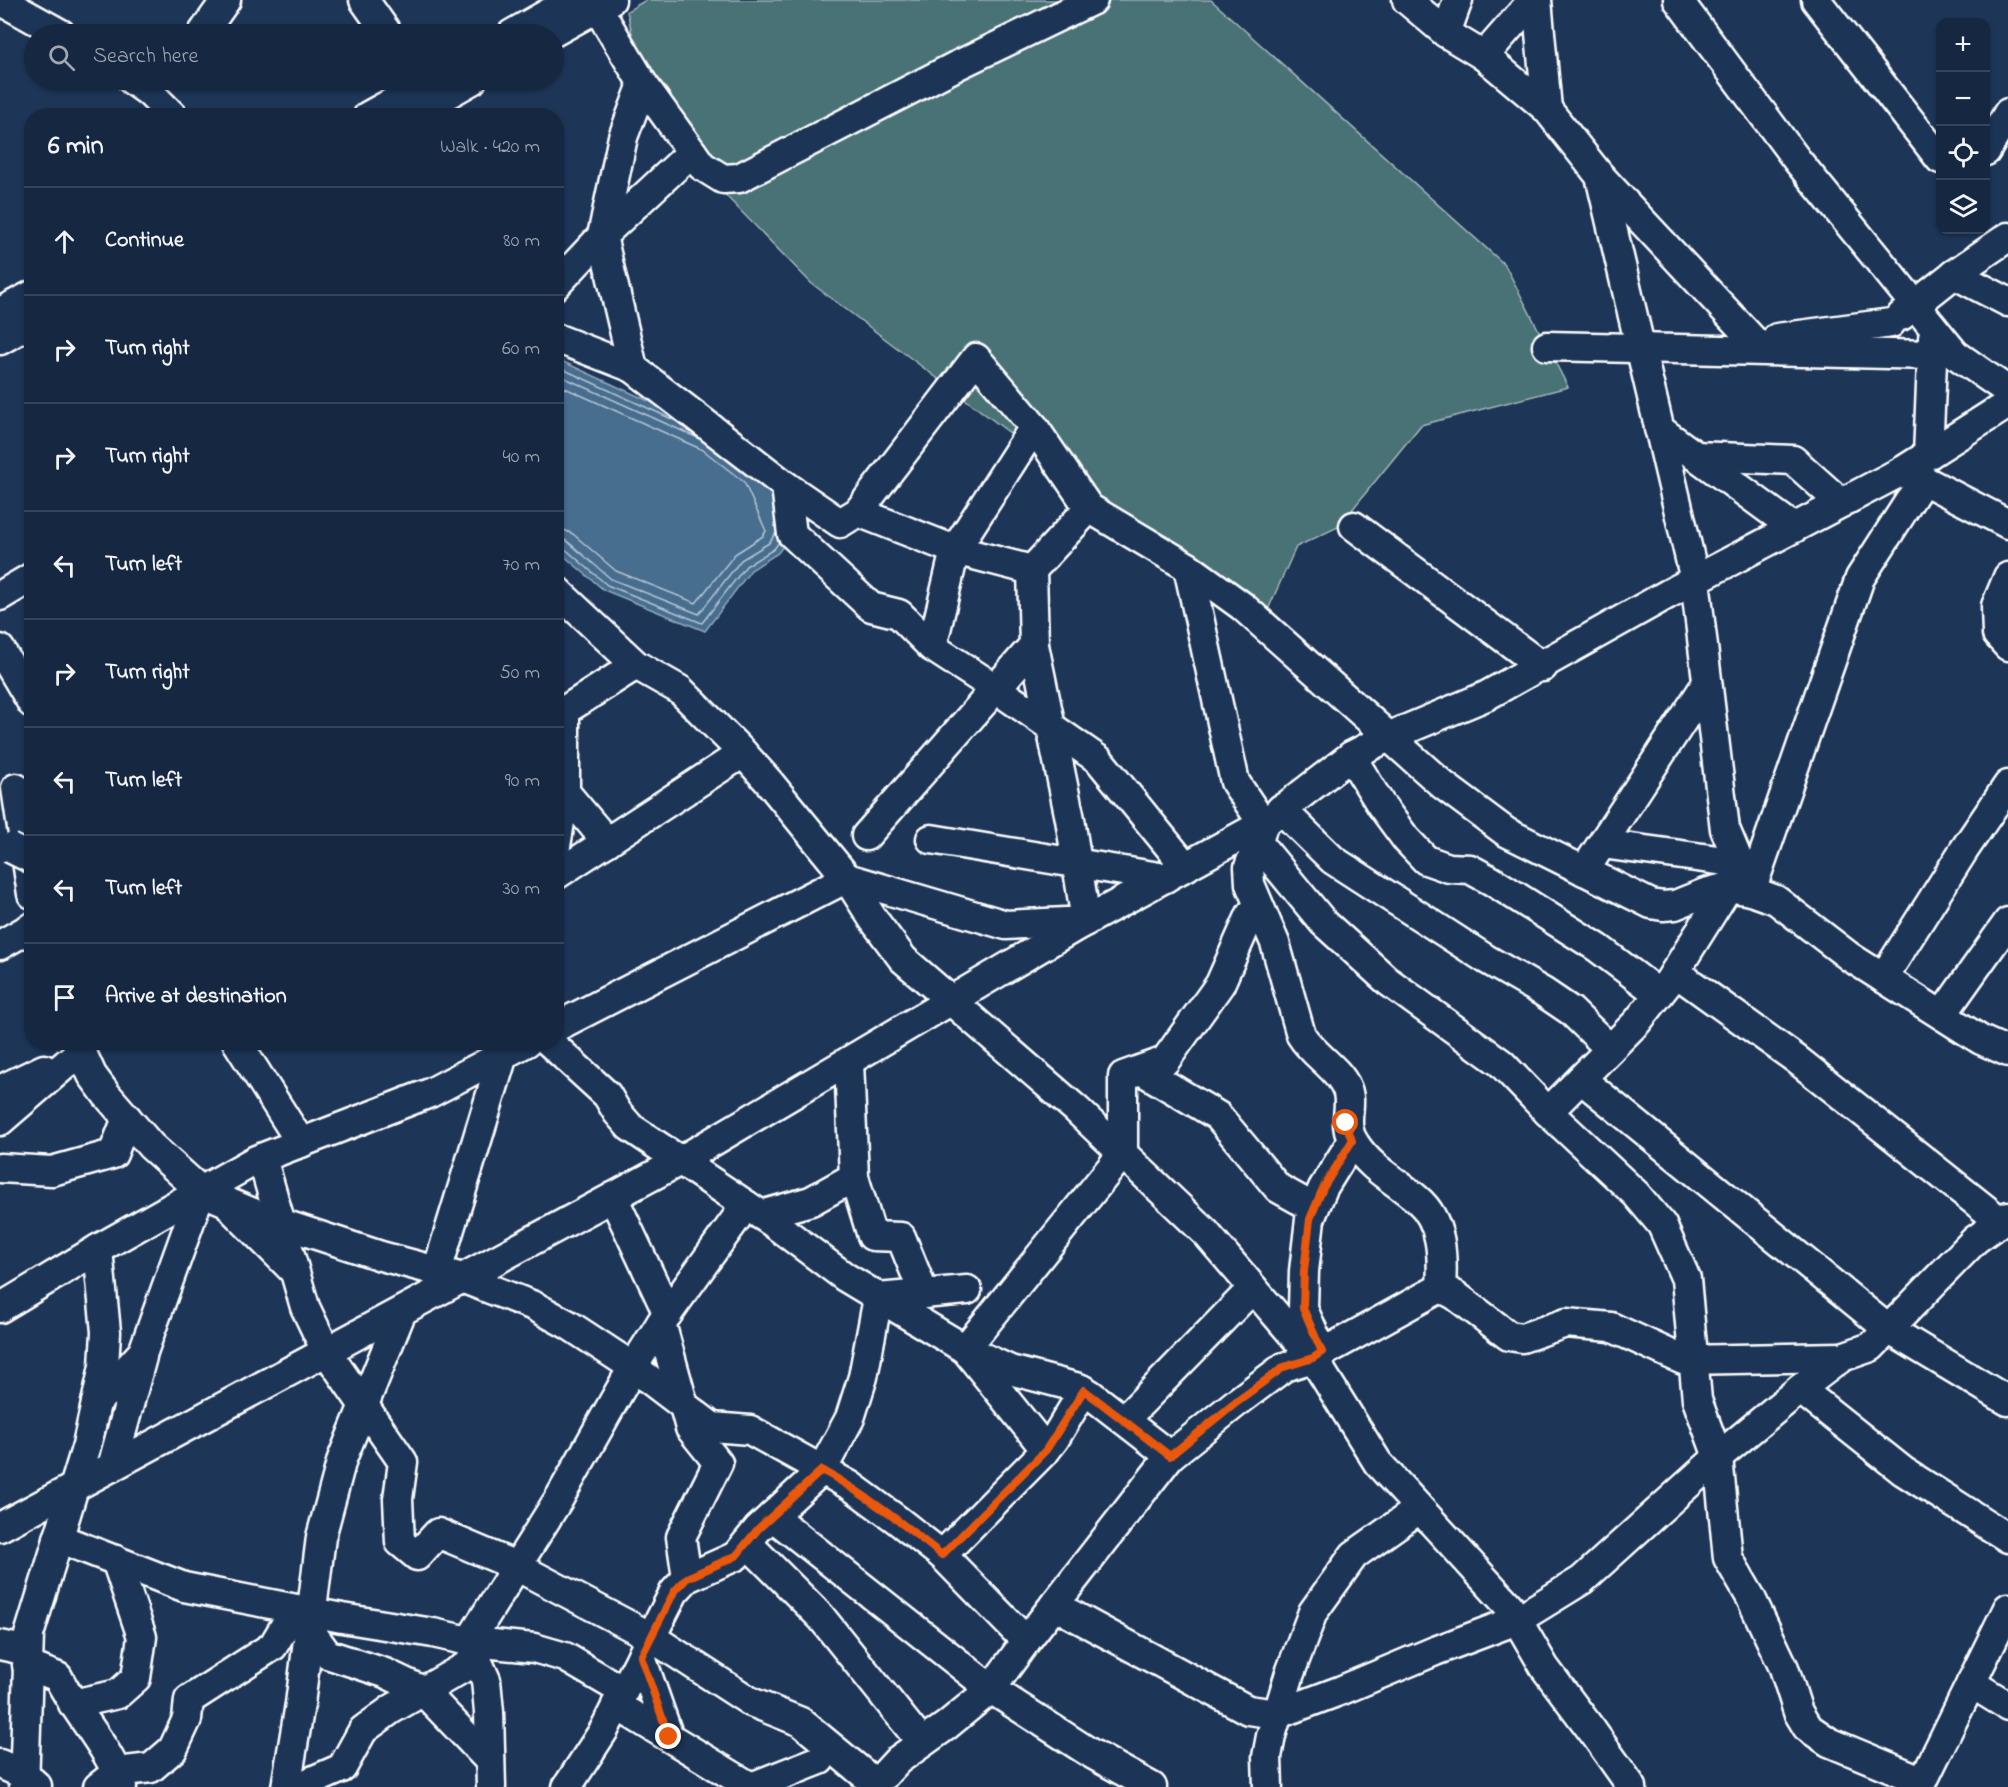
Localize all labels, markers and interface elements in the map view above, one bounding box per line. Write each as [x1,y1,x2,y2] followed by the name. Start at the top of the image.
[1936,18,1990,234] map controls
[1936,18,1990,72] button: +
[24,24,564,90] search box
[45,41,78,74] icon: search
[93,41,198,73] text: Search here
[1936,72,1990,126] button: −
[1936,126,1990,180] button: locate
[48,128,104,166] text: 6 min
[440,133,540,162] text: Walk · 420 m
[1936,180,1990,234] button: layers
[48,225,81,258] icon: ahead
[105,225,184,257] text: Continue
[503,227,540,256] text: 80 m
[48,333,81,366] icon: right
[105,333,190,365] text: Turn right
[502,335,540,364] text: 60 m
[48,441,81,474] icon: right
[105,441,190,473] text: Turn right
[503,443,540,472] text: 40 m
[48,549,81,582] icon: left
[105,549,182,581] text: Turn left
[503,551,540,580] text: 70 m
[48,657,81,690] icon: right
[105,657,190,689] text: Turn right
[499,659,540,688] text: 50 m
[48,765,81,798] icon: left
[105,765,182,797] text: Turn left
[505,767,540,796] text: 90 m
[48,873,81,906] icon: left
[105,873,182,905] text: Turn left
[503,875,540,904] text: 30 m
[48,981,81,1014] icon: arrive
[105,981,287,1013] text: Arrive at destination
[1332,1109,1358,1135] route start
[655,1723,681,1749] route end

